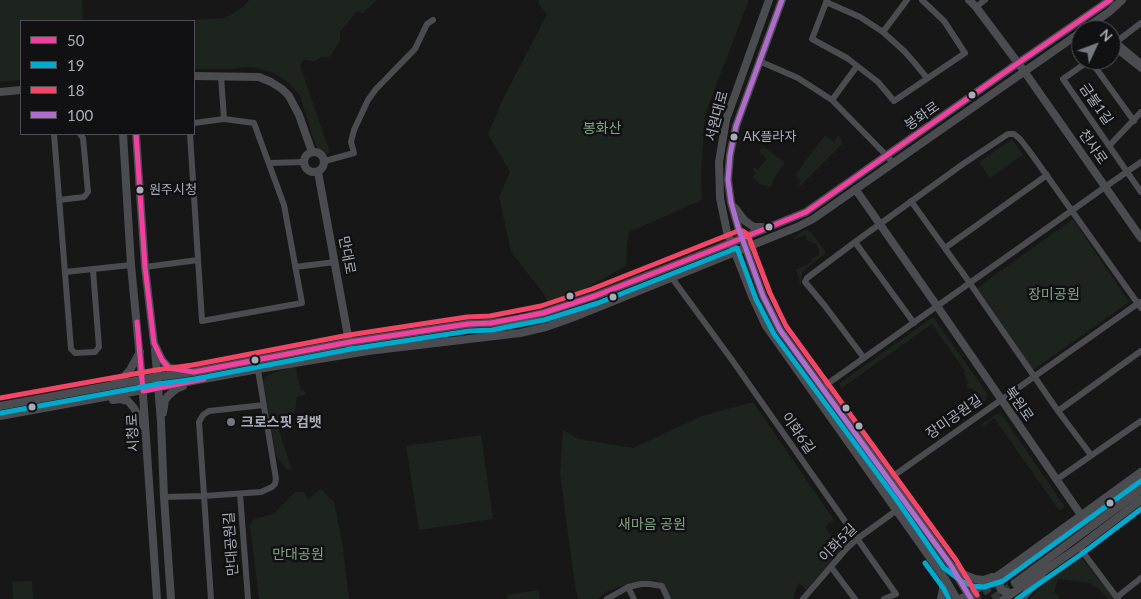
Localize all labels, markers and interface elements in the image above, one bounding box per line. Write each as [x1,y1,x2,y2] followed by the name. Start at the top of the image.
[20,20,195,135] legend
[1071,20,1121,70] north arrow
[1097,25,1116,45] text: N
[67,31,84,49] text: 50
[67,56,84,74] text: 19
[1076,80,1116,128] street label: 금불1길
[67,81,84,99] text: 18
[702,89,732,143] street label: 서원대로
[967,90,977,100] unlabelled marker
[901,98,943,134] street label: 봉화로
[67,106,93,124] text: 100
[583,120,621,136] park label: 봉화산
[1075,126,1111,168] street label: 천사로
[743,129,796,145] place label: AK플라자
[729,132,739,142] marker: AK플라자
[149,182,197,198] place label: 원주시청
[135,185,145,195] marker: 원주시청
[764,222,774,232] unlabelled marker
[335,234,359,276] street label: 만대로
[1028,286,1080,302] park label: 장미공원
[565,291,575,301] unlabelled marker
[608,292,618,302] unlabelled marker
[250,355,260,365] unlabelled marker
[1001,383,1037,425] street label: 북원로
[923,392,985,442] street label: 장미공원길
[27,402,37,412] unlabelled marker
[841,403,851,413] unlabelled marker
[778,409,818,457] street label: 이화6길
[124,413,142,453] street label: 시청로
[241,414,322,430] place label: 크로스핏 컴뱃
[225,416,237,428] marker: 크로스핏 컴뱃
[854,421,864,431] unlabelled marker
[1105,498,1115,508] unlabelled marker
[220,511,242,577] street label: 만대공원길
[618,516,686,532] park label: 새마음 공원
[816,521,860,565] street label: 이화5길
[272,546,324,562] park label: 만대공원

